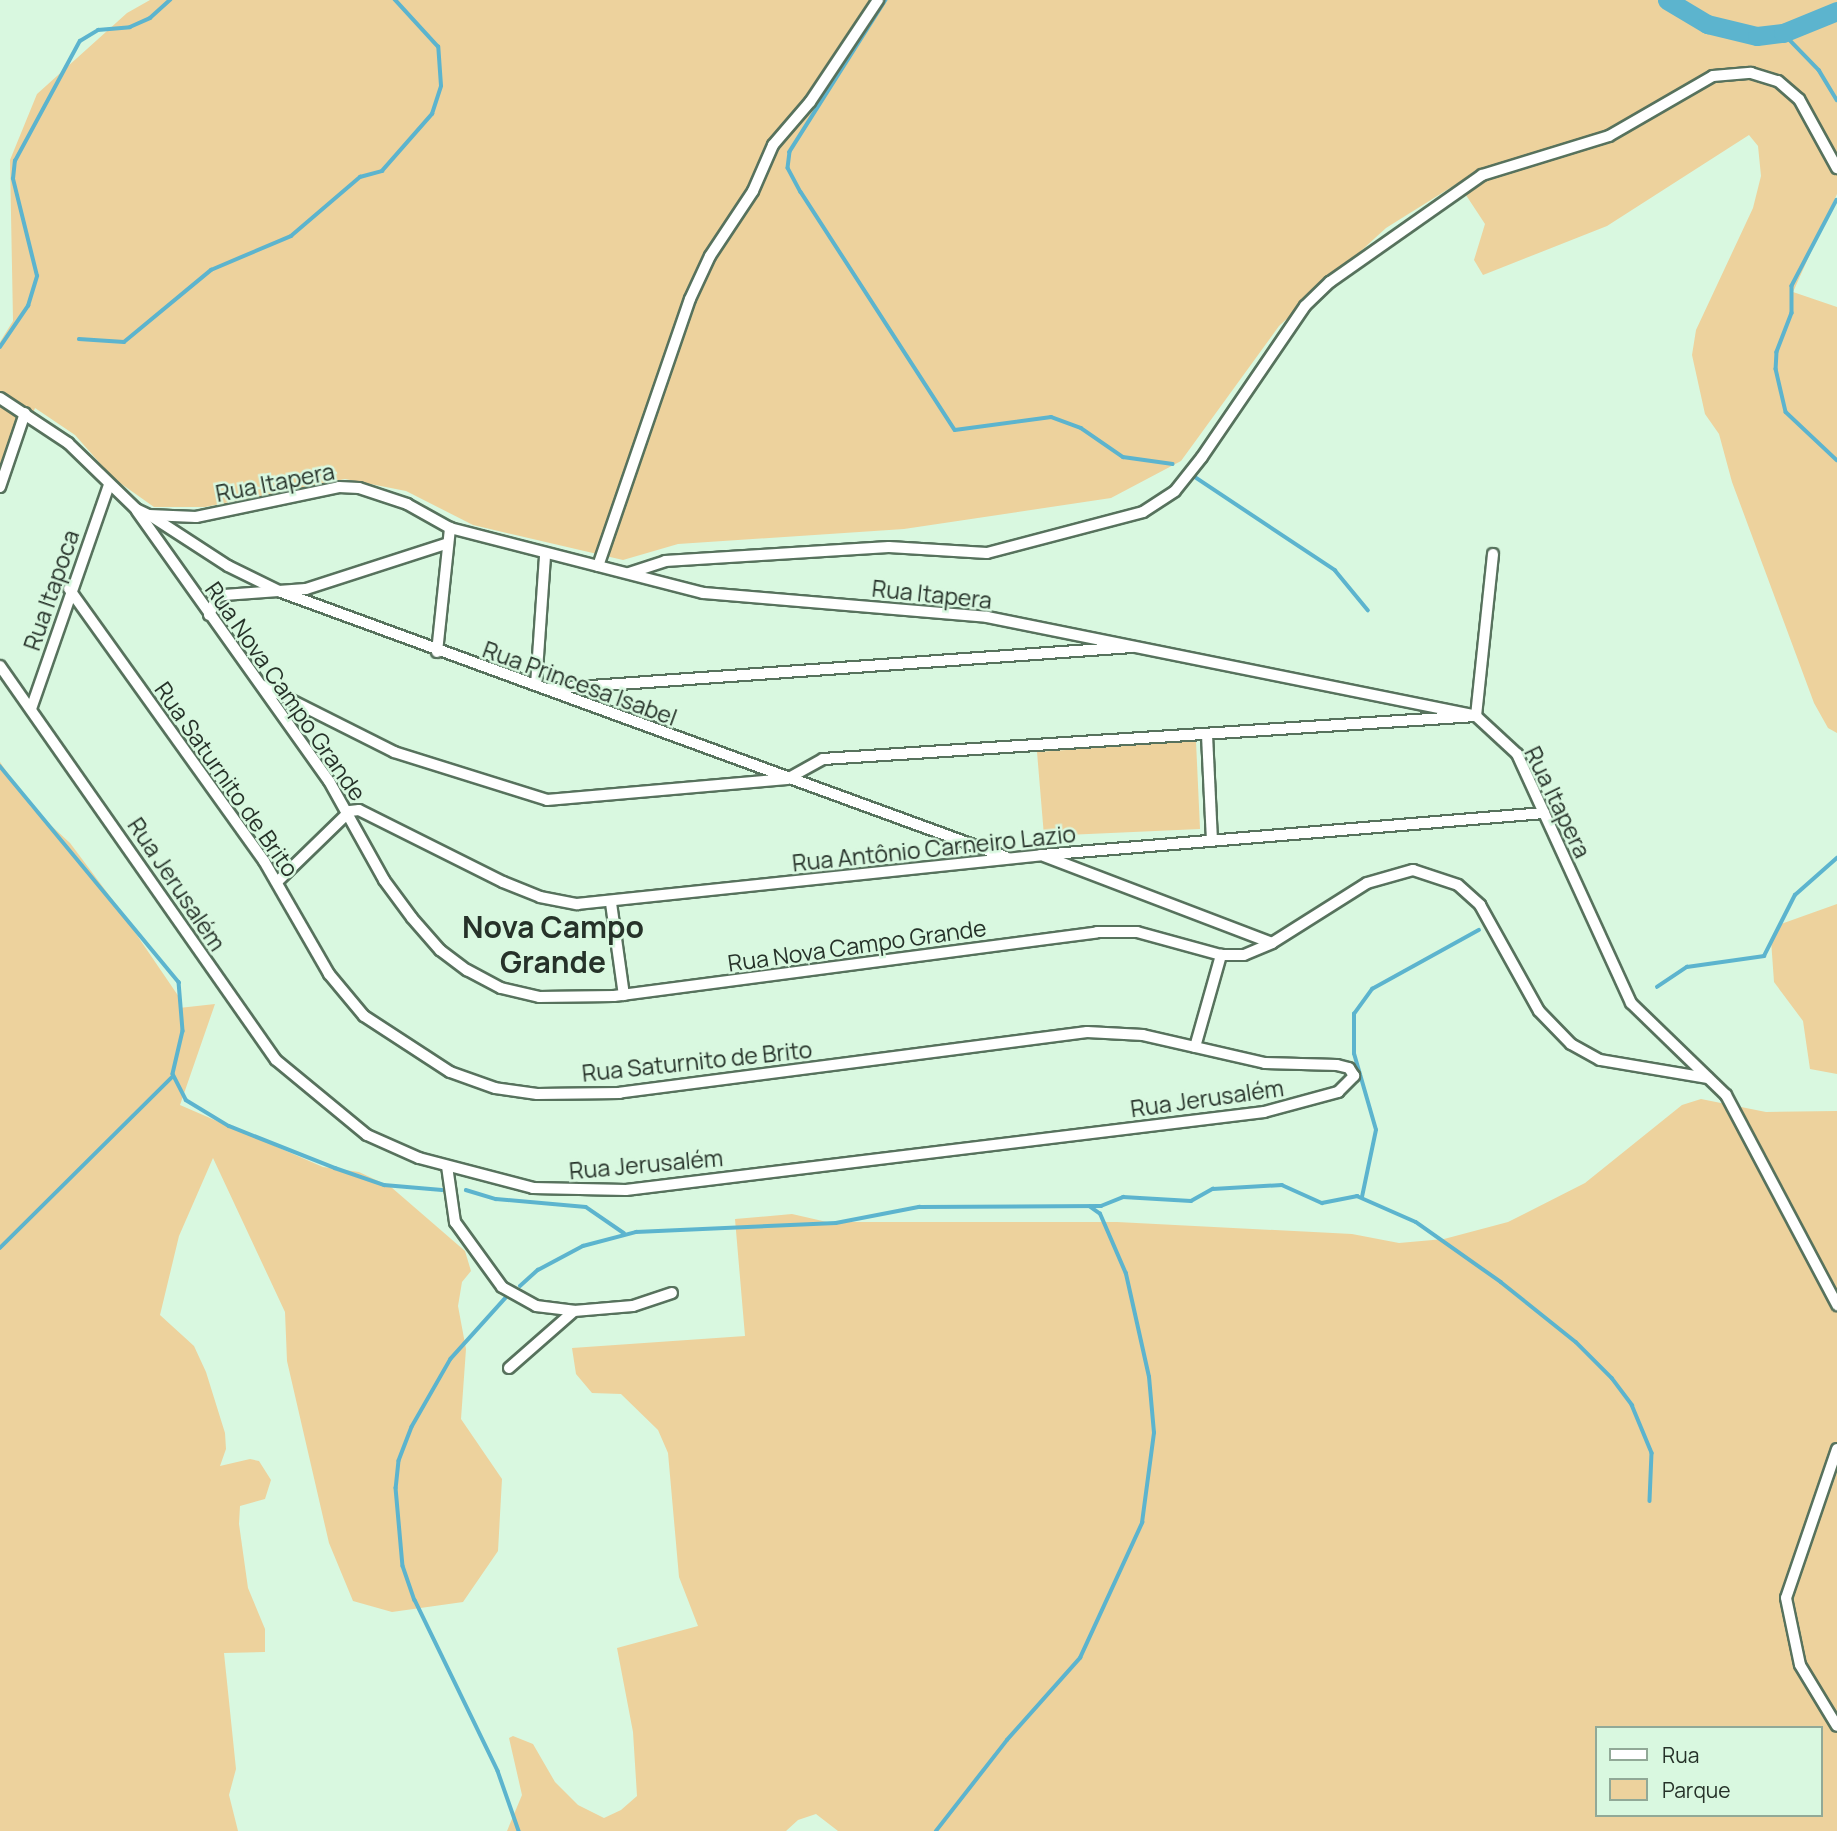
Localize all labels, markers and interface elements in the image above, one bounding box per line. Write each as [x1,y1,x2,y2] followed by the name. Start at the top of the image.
[213,457,337,507] street label: Rua Itapera
[18,526,84,654] street label: Rua Itapoca
[871,574,993,614] street label: Rua Itapera
[200,576,372,806] street label: Rua Nova Campo Grande
[479,635,681,731] street label: Rua Princesa Isabel
[149,676,305,882] street label: Rua Saturnito de Brito
[1519,742,1597,862] street label: Rua Itapera
[122,812,232,956] street label: Rua Jerusalém
[791,819,1077,877] street label: Rua Antônio Carneiro Lazio
[462,909,644,979] district label: Nova Campo Grande
[726,913,988,977] street label: Rua Nova Campo Grande
[580,1035,814,1087] street label: Rua Saturnito de Brito
[1129,1074,1285,1122] street label: Rua Jerusalém
[568,1144,724,1184] street label: Rua Jerusalém
[1596,1726,1823,1817] legend
[1662,1741,1699,1769] text: Rua
[1662,1776,1731,1804] text: Parque

